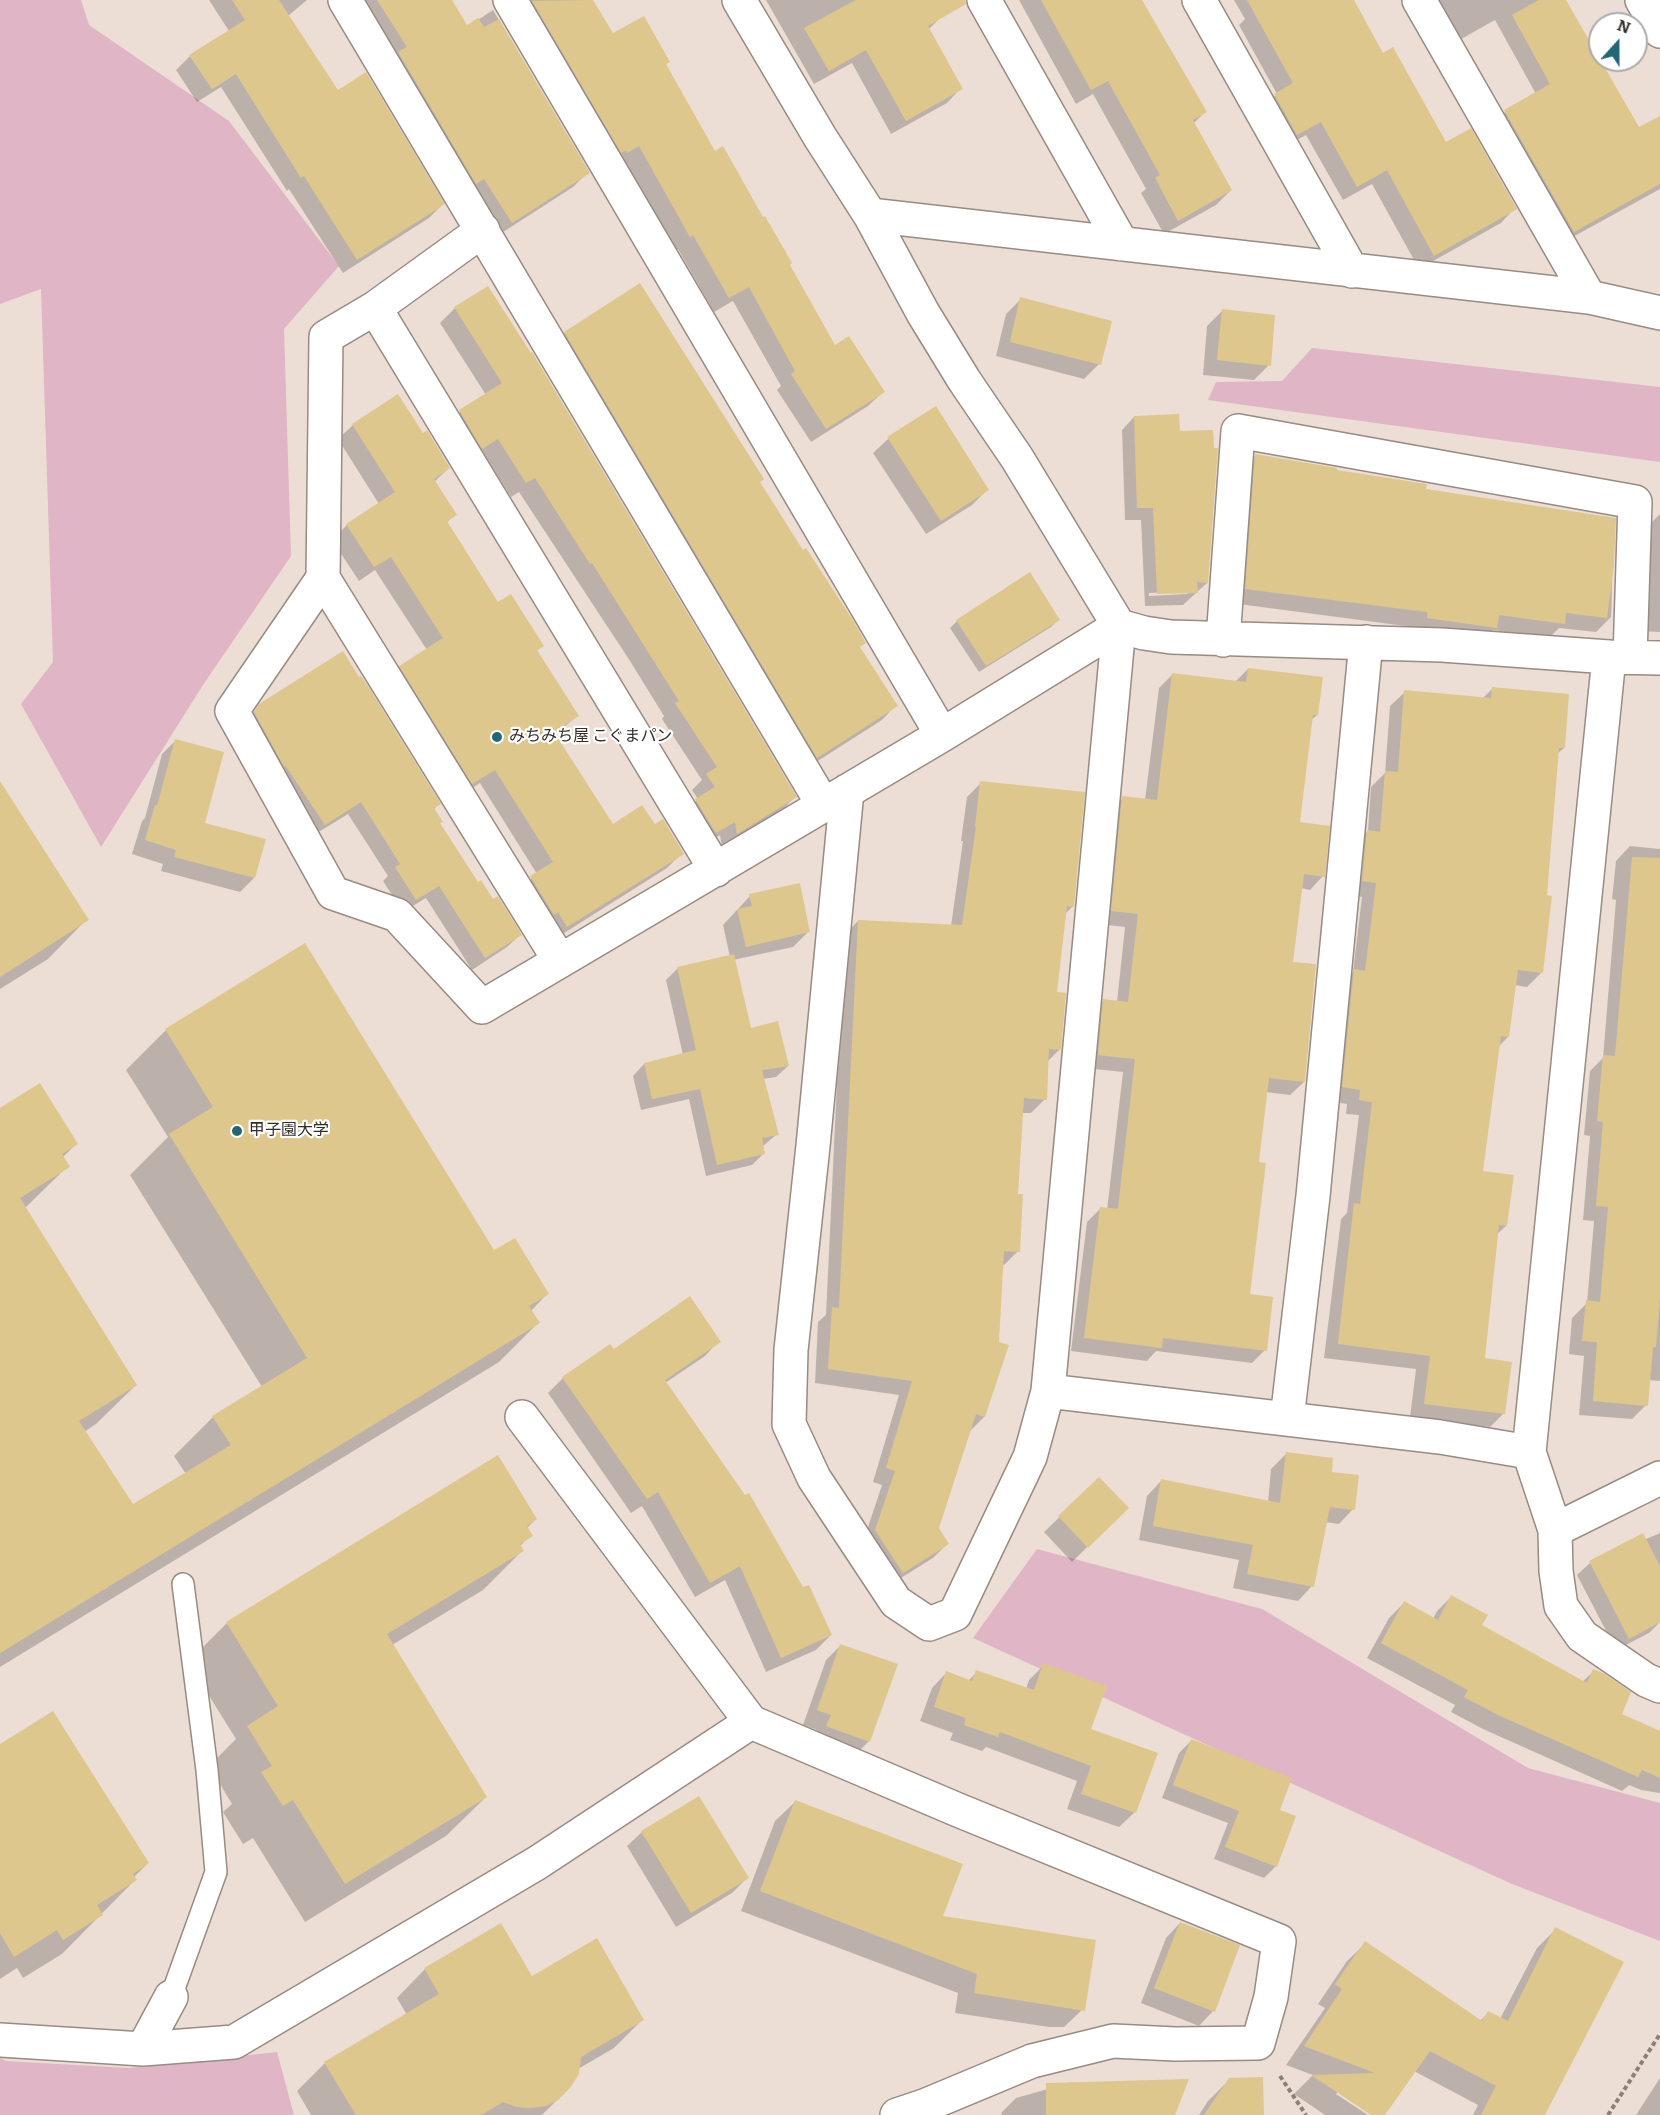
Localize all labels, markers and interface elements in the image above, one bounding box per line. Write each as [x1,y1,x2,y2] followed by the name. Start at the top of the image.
[1588,12,1648,72] north arrow
[1615,16,1633,38] text: N
[509,727,672,747] place label: みちみち屋 こぐまパン
[490,730,504,744] marker: みちみち屋 こぐまパン
[249,1121,329,1141] place label: 甲子園大学
[230,1124,244,1138] marker: 甲子園大学

